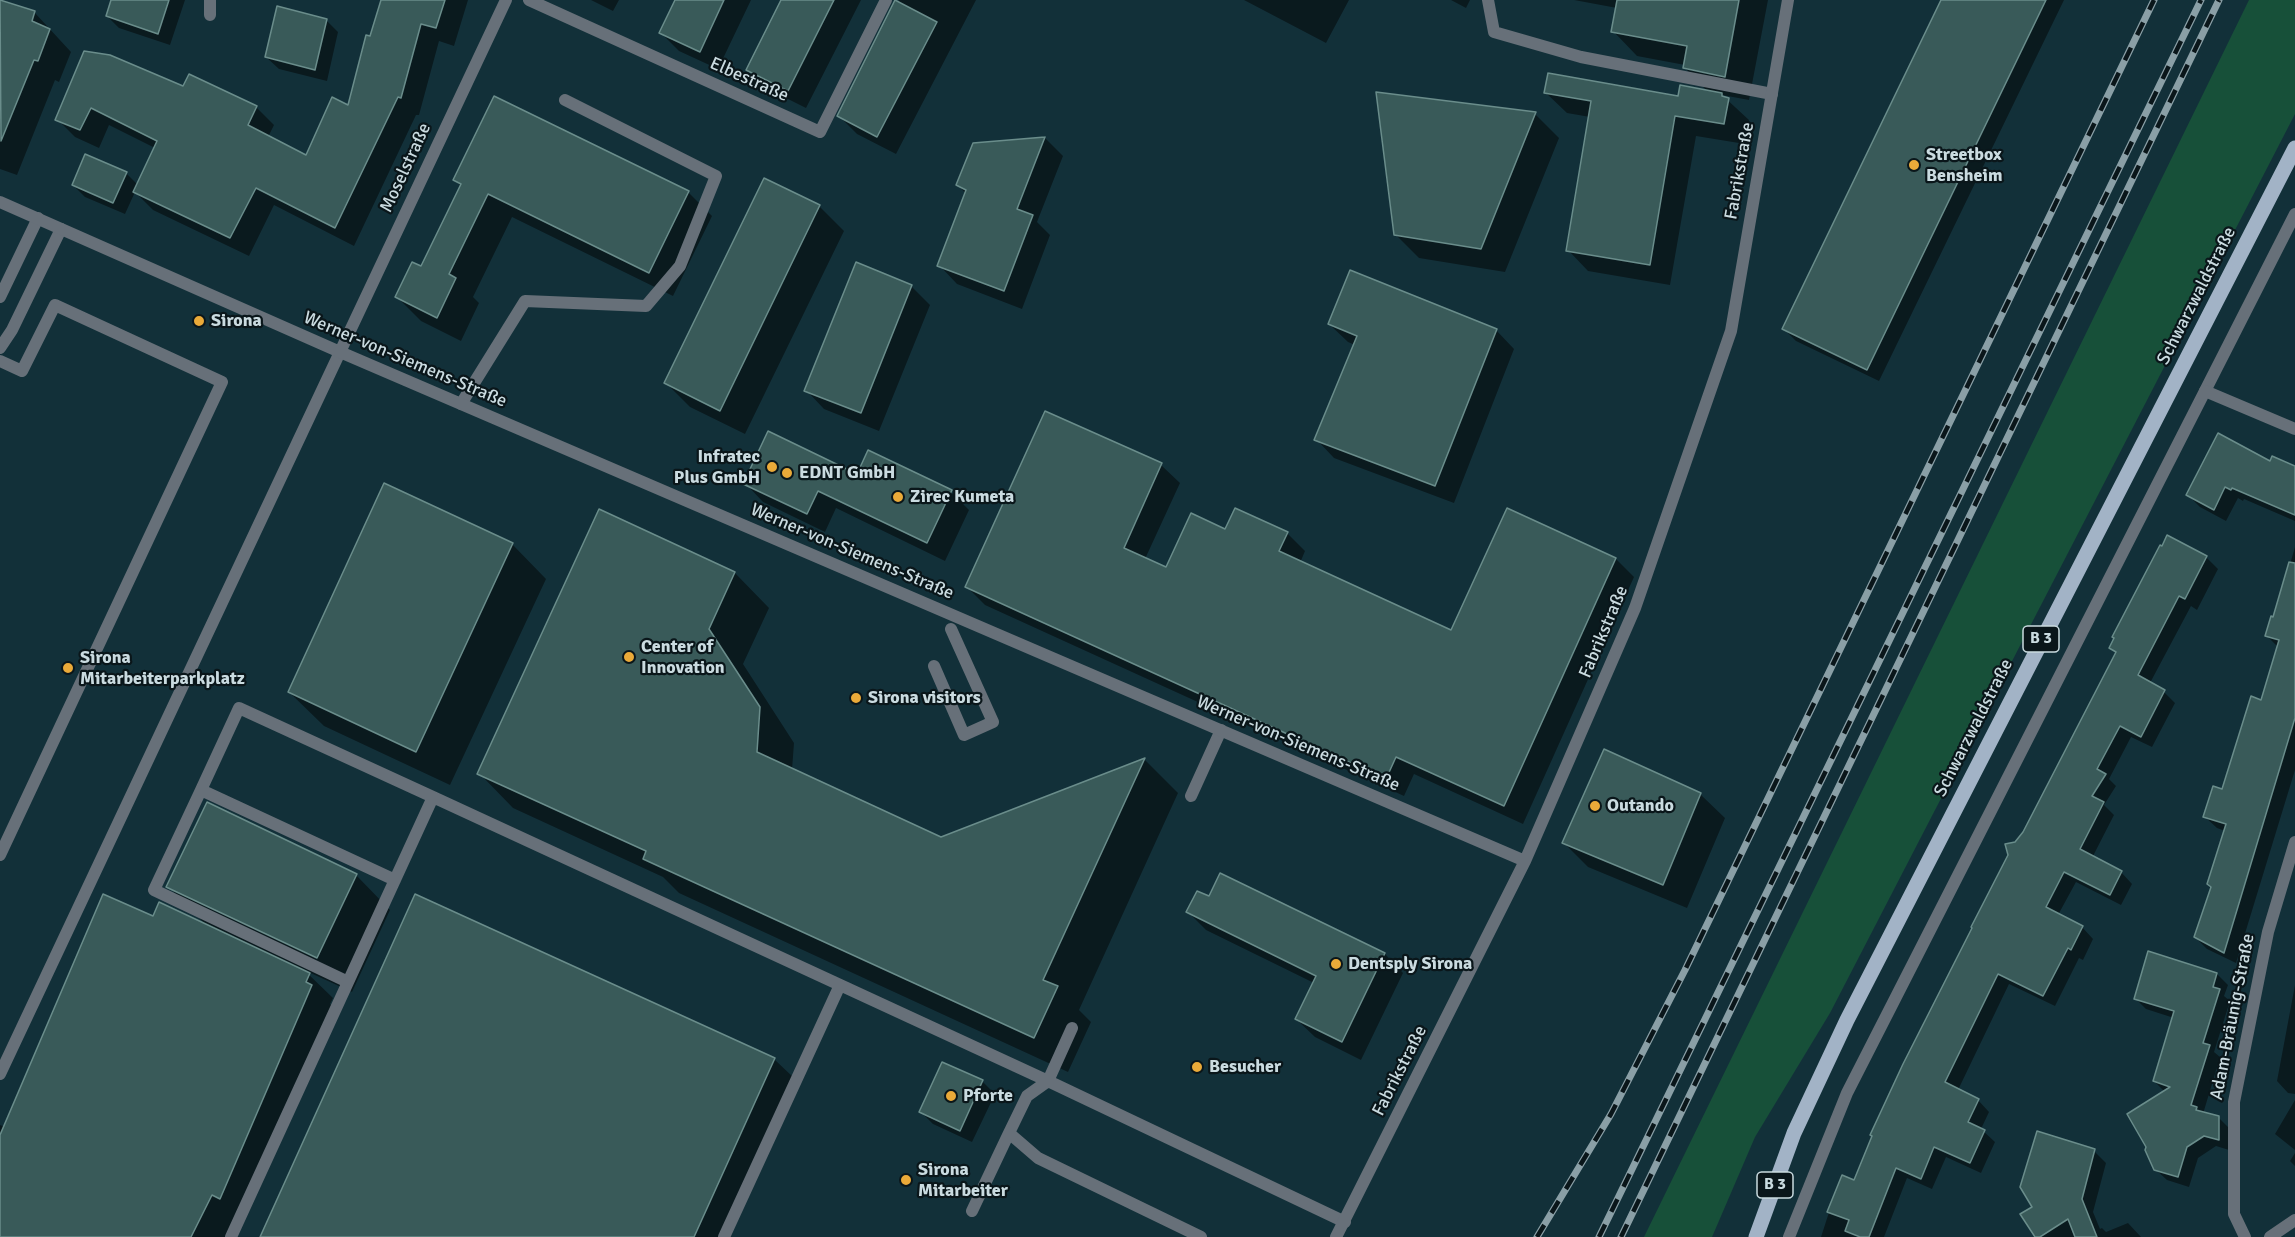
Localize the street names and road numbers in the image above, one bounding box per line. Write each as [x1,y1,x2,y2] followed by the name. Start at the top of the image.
[706,53,792,107] street label: Elbestraße
[376,120,436,216] street label: Moselstraße
[1721,121,1759,221] street label: Fabrikstraße
[2153,224,2241,368] street label: Schwarzwaldstraße
[300,307,510,413] street label: Werner-von-Siemens-Straße
[747,499,957,605] street label: Werner-von-Siemens-Straße
[1575,583,1633,681] street label: Fabrikstraße
[2023,626,2059,652] road number: B 3
[1930,656,2018,800] street label: Schwarzwaldstraße
[1193,691,1403,797] street label: Werner-von-Siemens-Straße
[2206,932,2260,1102] street label: Adam-Bräunig-Straße
[1368,1022,1432,1120] street label: Fabrikstraße
[1757,1172,1793,1198] road number: B 3

